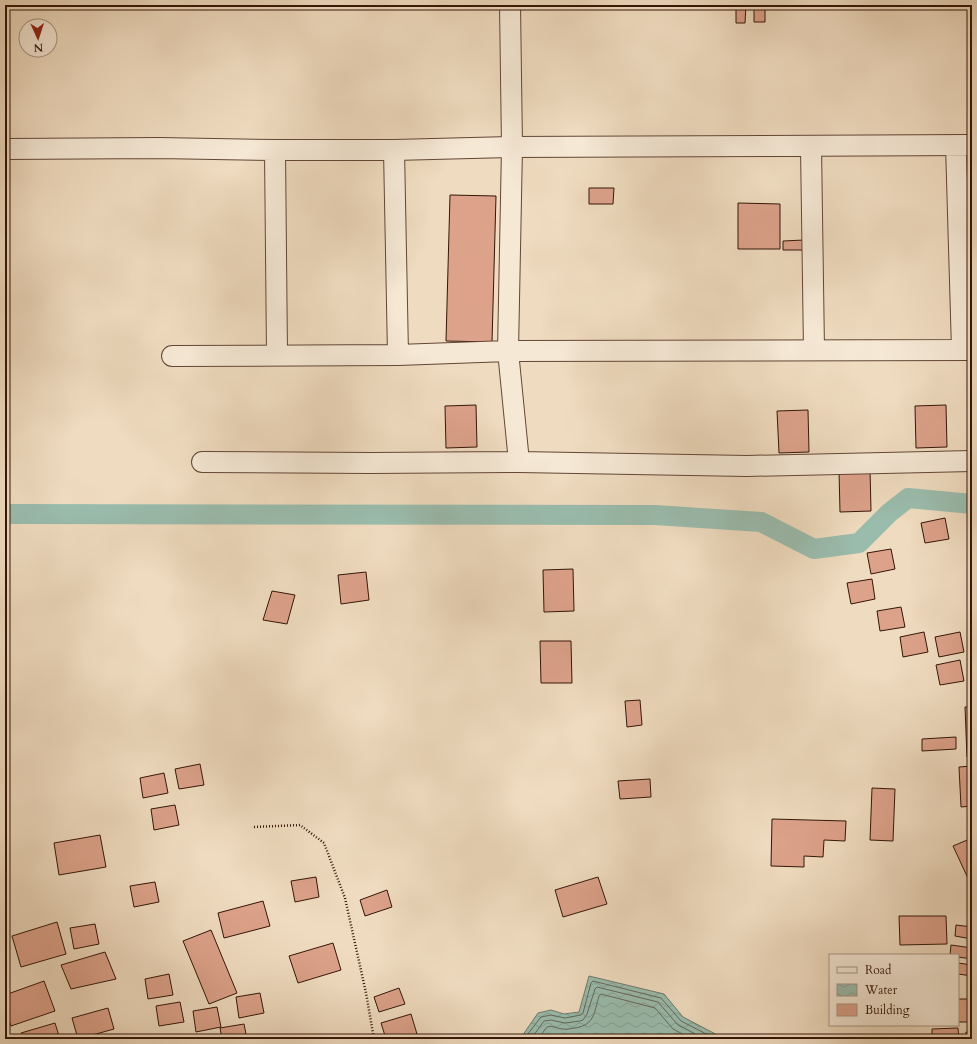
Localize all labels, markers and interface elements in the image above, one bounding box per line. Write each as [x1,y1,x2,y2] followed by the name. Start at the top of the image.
[18,18,58,58] north arrow
[33,40,44,55] text: N
[829,954,959,1026] legend
[865,962,892,978] text: Road
[864,982,898,998] text: Water
[865,1002,910,1018] text: Building

